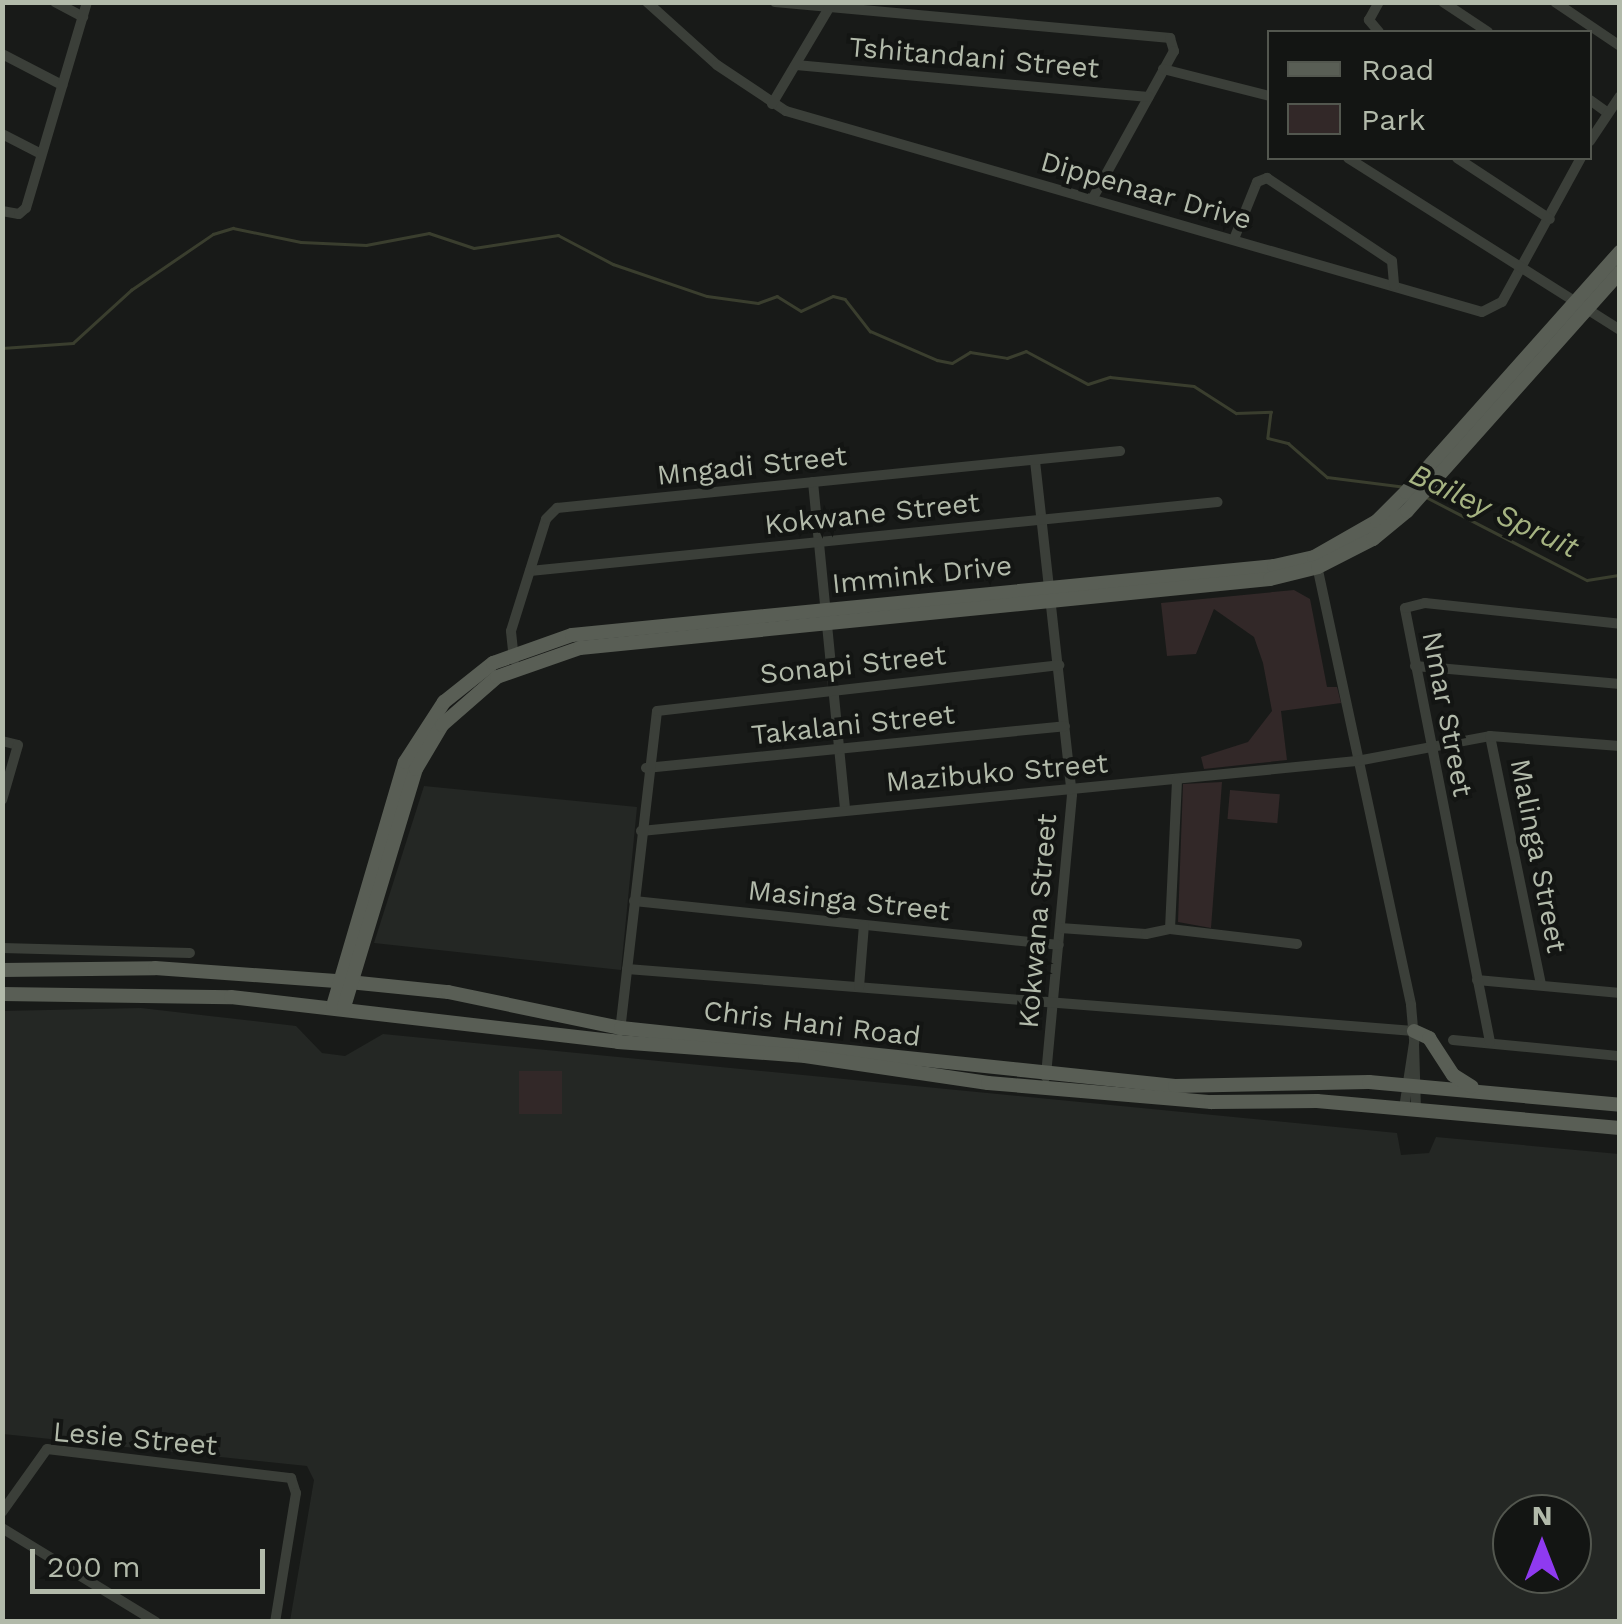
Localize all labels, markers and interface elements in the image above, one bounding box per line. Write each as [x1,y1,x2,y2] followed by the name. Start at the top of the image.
[848,30,1100,86] street label: Tshitandani Street
[1267,30,1592,160] legend
[1361,52,1434,87] text: Road
[1361,102,1426,137] text: Park
[1036,145,1256,237] street label: Dippenaar Drive
[655,439,849,493] street label: Mngadi Street
[1404,456,1584,566] water label: Bailey Spruit
[763,486,981,542] street label: Kokwane Street
[830,549,1014,601] street label: Immink Drive
[1414,628,1480,800] street label: Nmar Street
[758,639,948,691] street label: Sonapi Street
[750,698,956,752] street label: Takalani Street
[885,747,1109,799] street label: Mazibuko Street
[1503,756,1573,956] street label: Malinga Street
[1012,812,1064,1030] street label: Kokwana Street
[746,874,952,928] street label: Masinga Street
[701,994,923,1054] street label: Chris Hani Road
[52,1415,218,1463] street label: Lesie Street
[1492,1494,1592,1594] north arrow
[1532,1499,1552,1532] text: N
[35,1529,270,1591] scale bar
[47,1549,141,1584] text: 200 m

